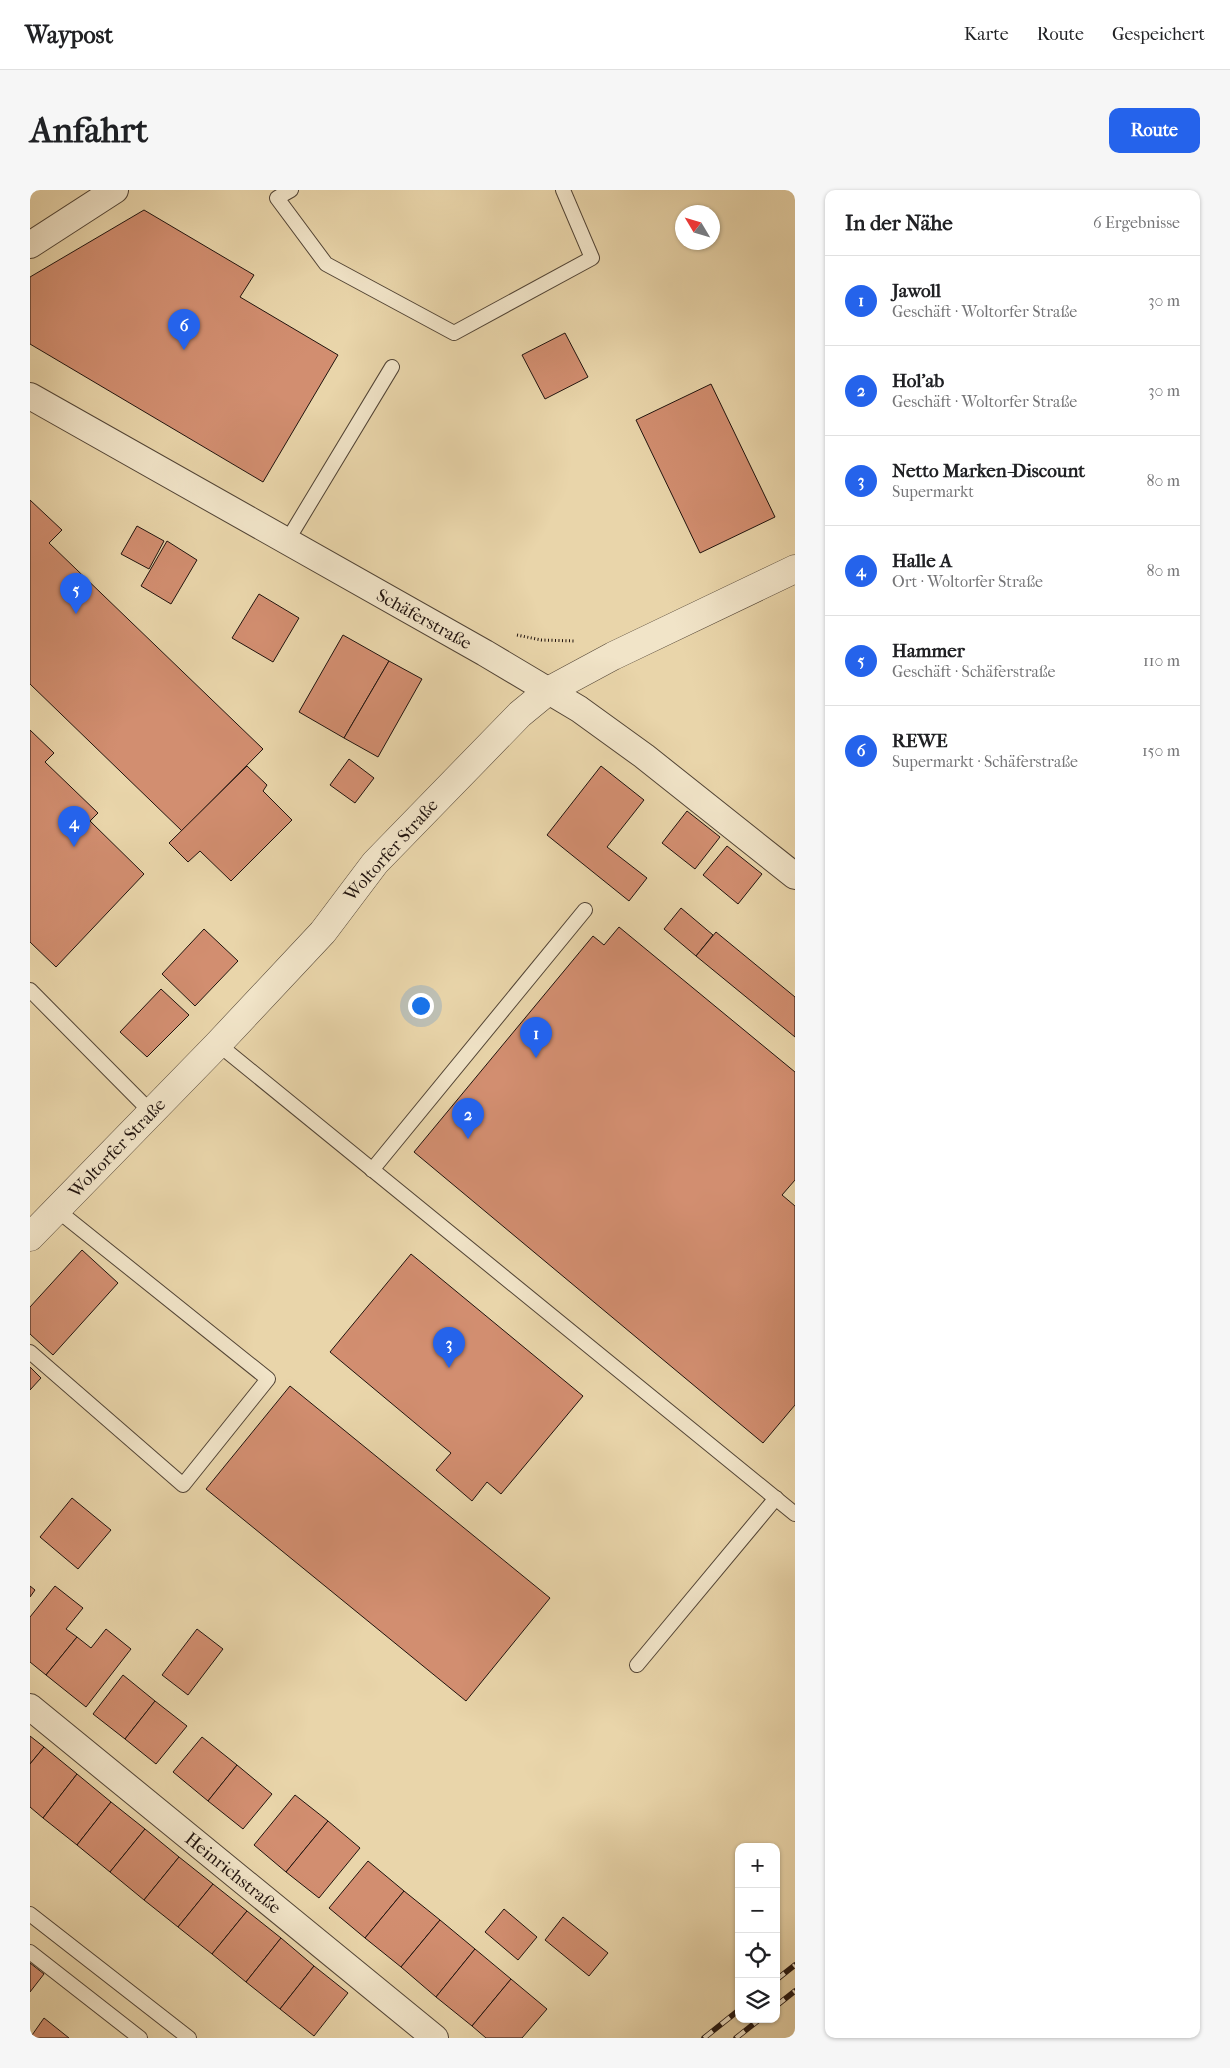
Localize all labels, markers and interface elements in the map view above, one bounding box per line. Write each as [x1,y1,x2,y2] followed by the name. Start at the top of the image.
[25,21,113,49] text: Waypost
[964,24,1009,45] text: Karte
[1037,24,1084,45] text: Route
[1112,24,1205,45] text: Gespeichert
[1109,108,1200,153] button: Route
[30,110,148,151] text: Anfahrt
[675,205,720,250] north arrow
[845,211,953,235] text: In der Nähe
[1093,213,1180,232] text: 6 Ergebnisse
[892,280,941,302] text: Jawoll
[858,291,864,310] text: 1
[1148,291,1180,310] text: 30 m
[892,302,1077,321] text: Geschäft · Woltorfer Straße
[168,309,200,350] pin: 6
[892,370,944,392] text: Hol'ab
[857,381,865,400] text: 2
[1148,381,1180,400] text: 30 m
[892,392,1077,411] text: Geschäft · Woltorfer Straße
[892,460,1085,482] text: Netto Marken-Discount
[858,471,864,490] text: 3
[1146,471,1180,490] text: 80 m
[892,482,974,501] text: Supermarkt
[892,550,952,572] text: Halle A
[856,561,866,580] text: 4
[1146,561,1180,580] text: 80 m
[892,572,1043,591] text: Ort · Woltorfer Straße
[60,573,92,614] pin: 5
[372,585,475,654] street label: Schäferstraße
[892,640,965,662] text: Hammer
[858,651,864,670] text: 5
[1143,651,1180,670] text: 110 m
[892,662,1056,681] text: Geschäft · Schäferstraße
[892,730,948,752] text: REWE
[857,741,865,760] text: 6
[1142,741,1180,760] text: 150 m
[892,752,1078,771] text: Supermarkt · Schäferstraße
[339,795,443,906] street label: Woltorfer Straße
[58,806,90,847] pin: 4
[408,993,434,1019] your location
[520,1017,552,1058] pin: 1
[64,1094,170,1203] street label: Woltorfer Straße
[452,1098,484,1139] pin: 2
[433,1327,465,1368] pin: 3
[180,1828,285,1919] street label: Heinrichstraße
[735,1843,780,2023] map controls
[735,1843,780,1888] button: +
[735,1888,780,1933] button: −
[735,1933,780,1978] button: locate
[735,1978,780,2023] button: layers

